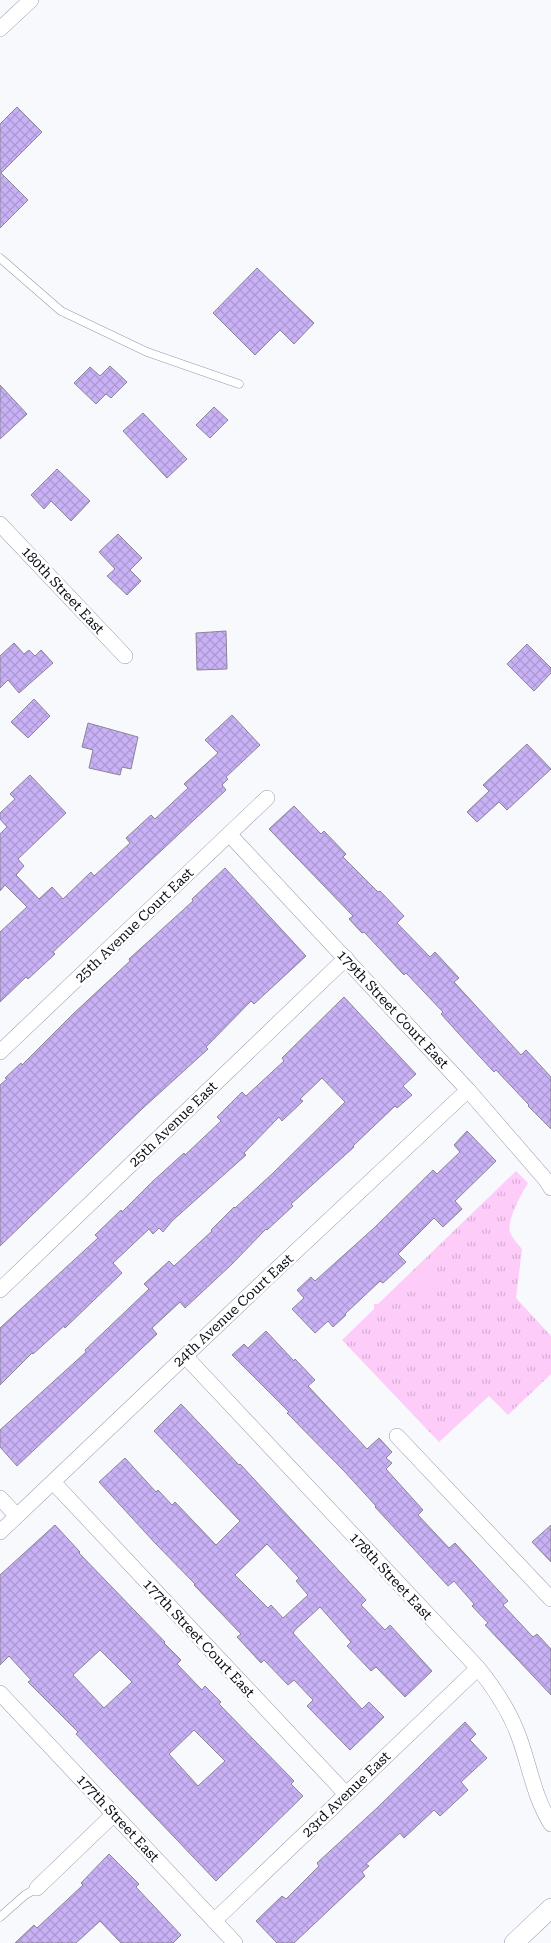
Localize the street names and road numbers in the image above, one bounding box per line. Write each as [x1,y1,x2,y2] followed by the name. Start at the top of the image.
[18,543,108,637] street label: 180th Street East
[72,864,196,986] street label: 25th Avenue Court East
[334,947,452,1071] street label: 179th Street Court East
[126,1078,220,1170] street label: 25th Avenue East
[170,1250,296,1370] street label: 24th Avenue Court East
[346,1529,436,1623] street label: 178th Street East
[140,1576,258,1700] street label: 177th Street Court East
[299,1748,393,1840] street label: 23rd Avenue East
[73,1771,163,1865] street label: 177th Street East

